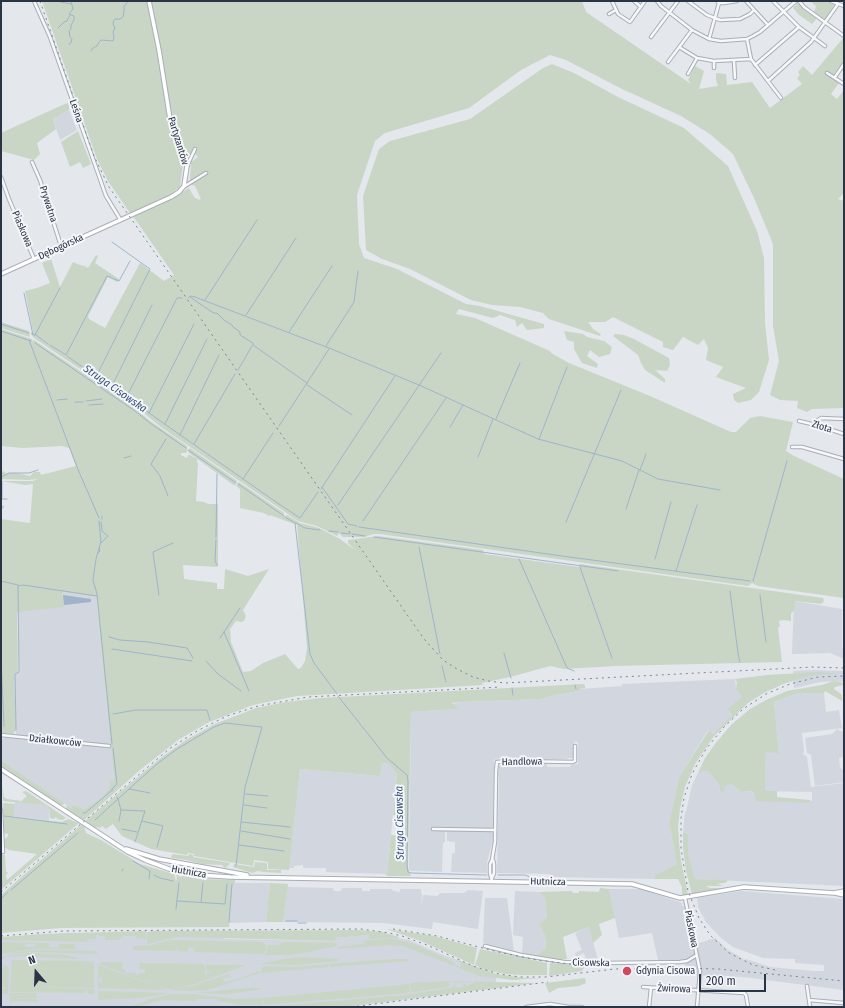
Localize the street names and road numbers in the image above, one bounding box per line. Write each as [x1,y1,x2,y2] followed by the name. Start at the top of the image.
[66,98,86,124] street label: Leśna
[165,115,191,167] street label: Partyzantów
[36,184,60,224] street label: Prywatna
[9,209,35,249] street label: Piaskowa
[37,231,85,263] street label: Dębogórska
[810,418,834,436] street label: Złota
[28,732,82,750] street label: Działkowców
[502,756,542,768] street label: Handlowa
[171,863,207,881] street label: Hutnicza
[530,876,566,888] street label: Hutnicza
[681,909,701,949] street label: Piaskowa
[572,957,610,969] street label: Cisowska
[657,982,691,996] street label: Żwirowa

